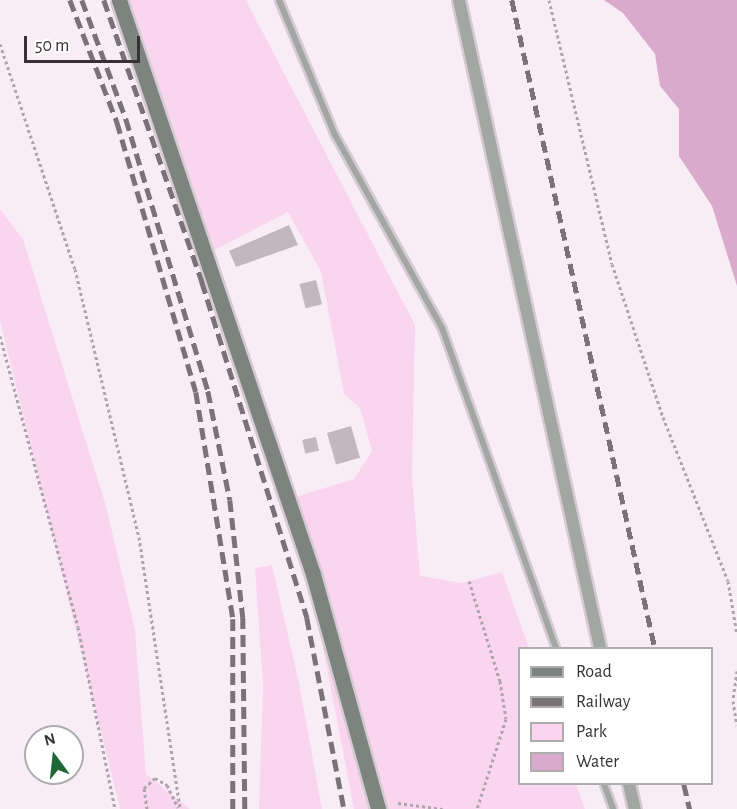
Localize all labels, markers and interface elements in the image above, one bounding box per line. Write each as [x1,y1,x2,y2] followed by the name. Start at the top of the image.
[27,24,142,62] scale bar
[35,37,69,55] text: 50 m
[518,647,713,785] legend
[576,663,612,681] text: Road
[576,693,630,711] text: Railway
[576,723,607,741] text: Park
[24,725,84,785] north arrow
[42,730,57,749] text: N
[576,753,619,771] text: Water

